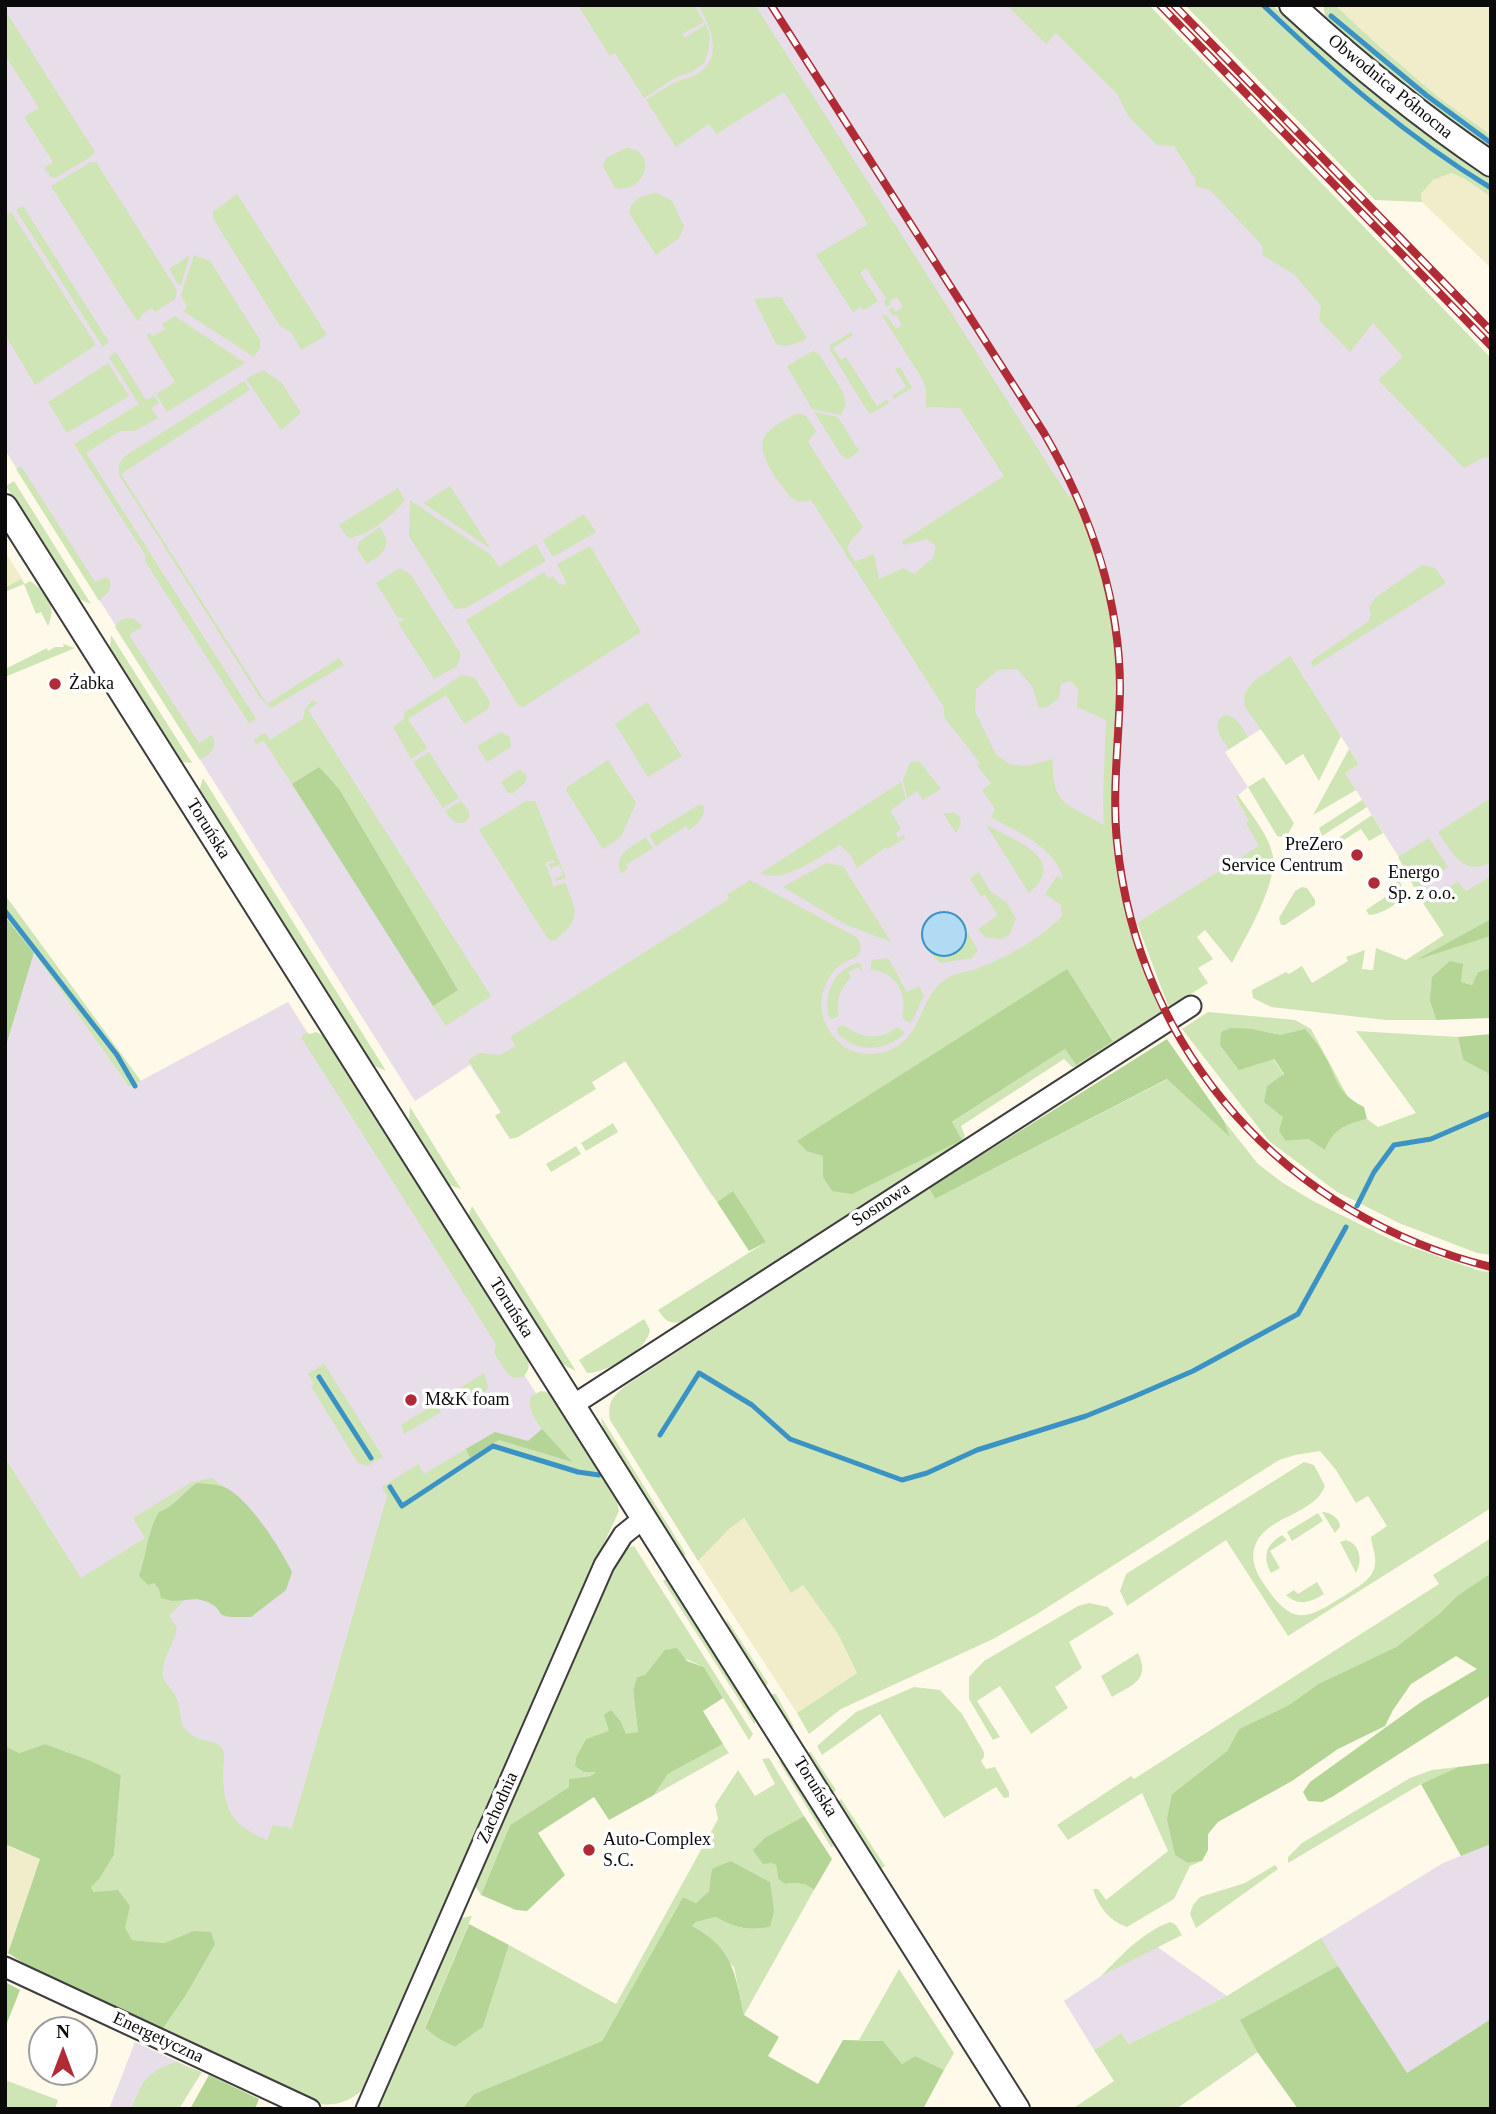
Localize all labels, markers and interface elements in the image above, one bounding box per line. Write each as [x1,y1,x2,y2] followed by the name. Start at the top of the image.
[1323,30,1457,144] street label: Obwodnica Północna
[69,673,114,695] place label: Żabka
[47,676,63,692] marker: Żabka
[181,795,235,863] street label: Toruńska
[1222,834,1343,876] place label: PreZero Service Centrum
[1349,847,1365,863] marker: PreZero Service Centrum
[1388,862,1456,904] place label: Energo Sp. z o.o.
[1366,875,1382,891] marker: Energo Sp. z o.o.
[848,1178,914,1232] street label: Sosnowa
[484,1274,538,1342] street label: Toruńska
[425,1389,509,1411] place label: M&K foam
[403,1392,419,1408] marker: M&K foam
[788,1753,842,1821] street label: Toruńska
[473,1769,523,1847] street label: Zachodnia
[603,1829,711,1871] place label: Auto-Complex S.C.
[581,1842,597,1858] marker: Auto-Complex S.C.
[109,2008,207,2068] street label: Energetyczna
[28,2016,98,2086] north arrow
[56,2021,70,2042] text: N

